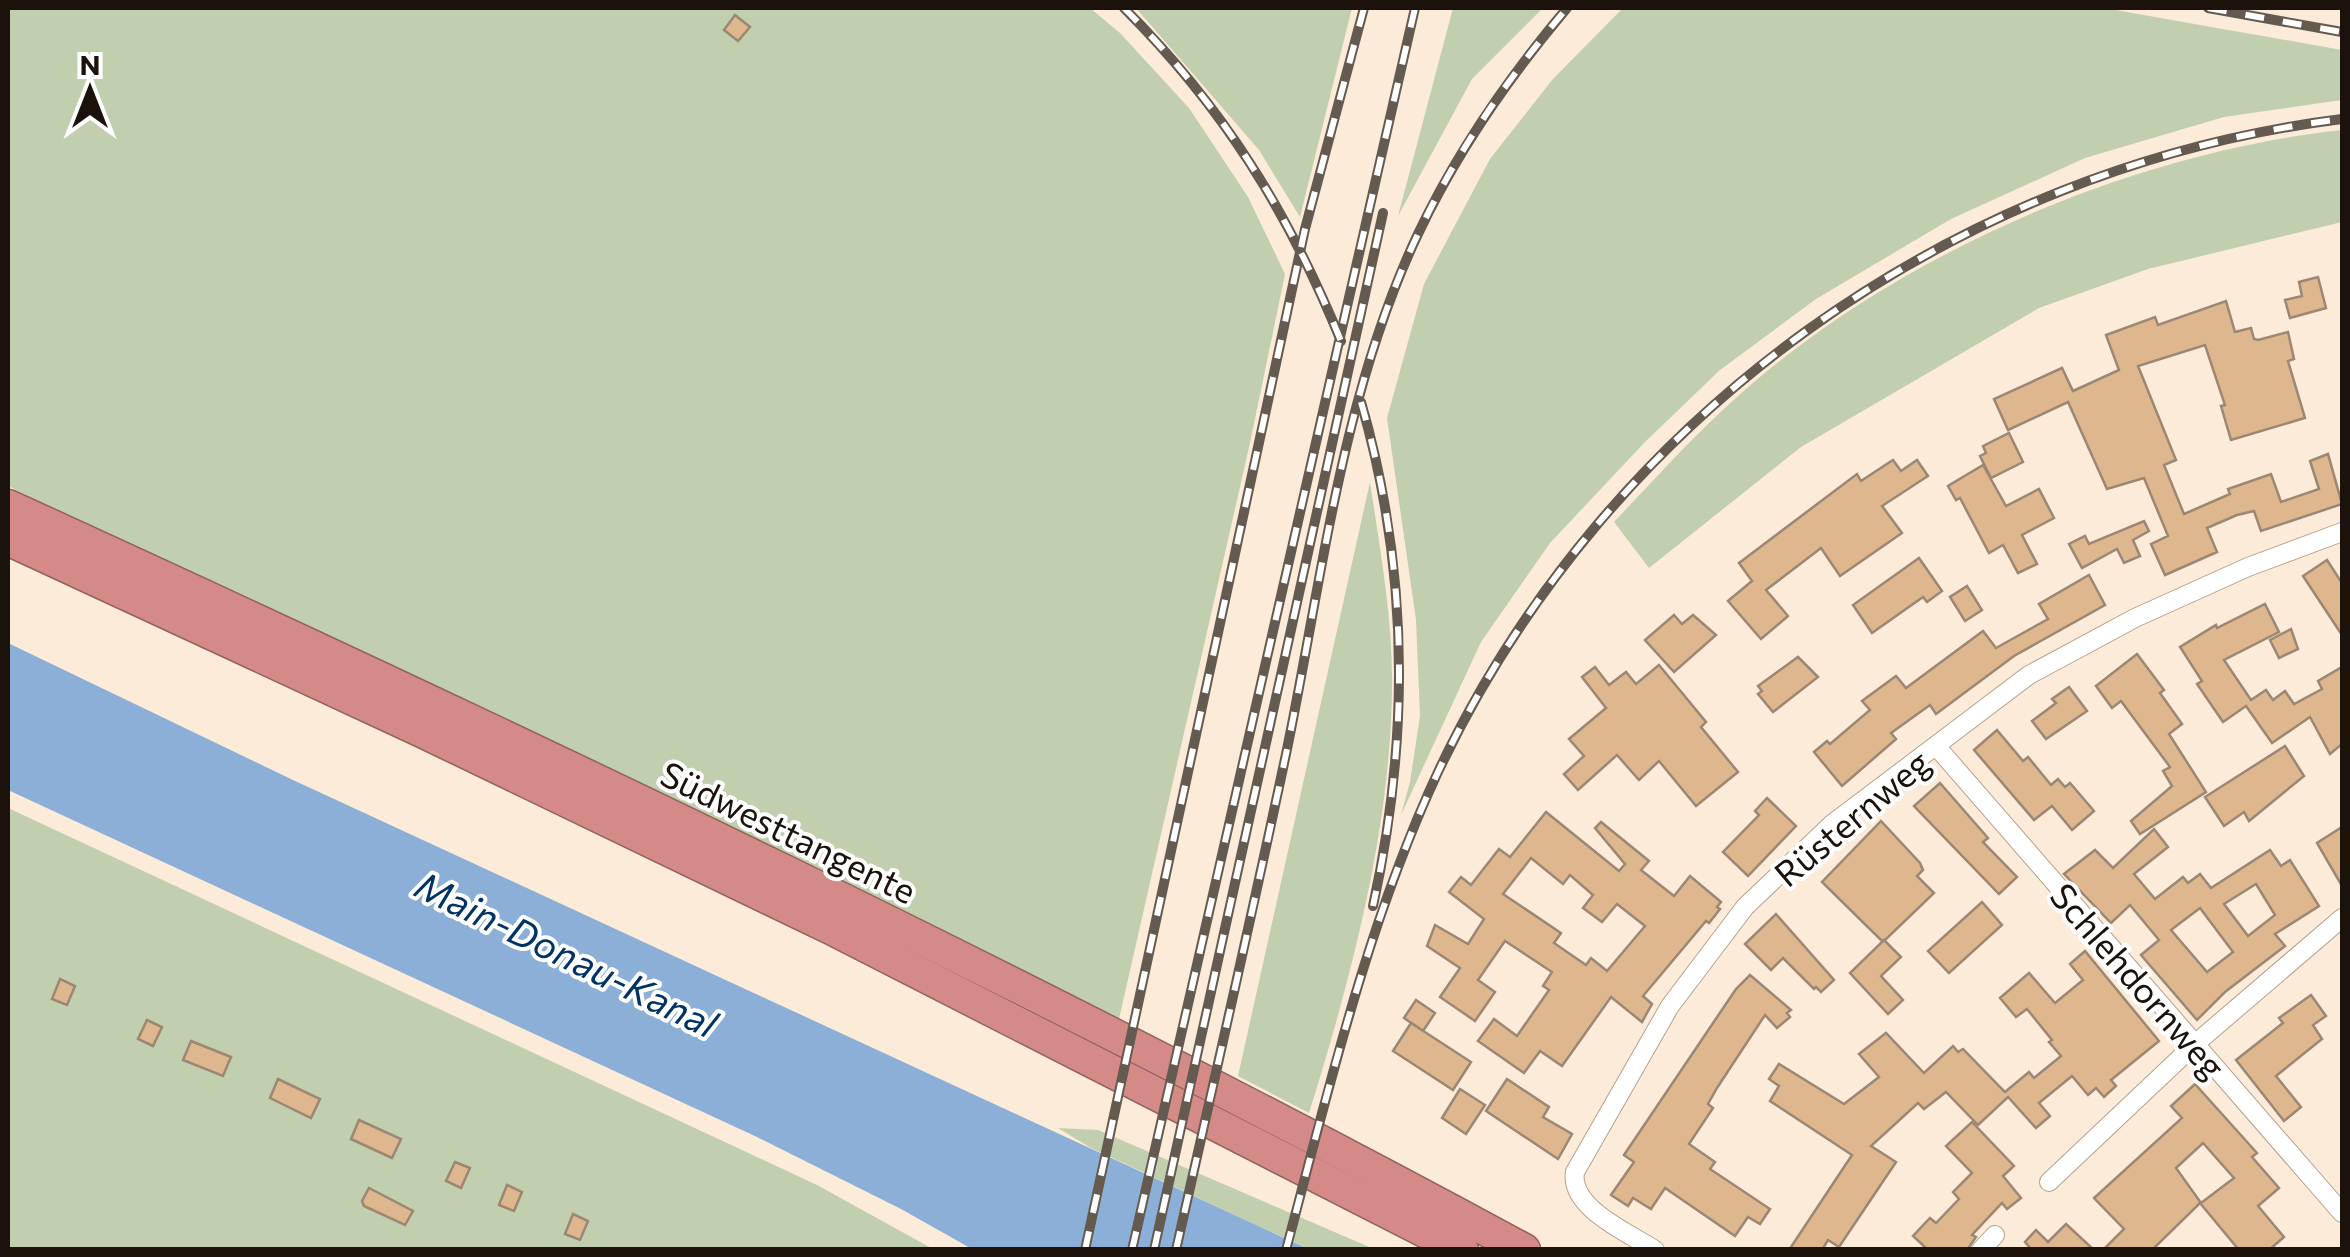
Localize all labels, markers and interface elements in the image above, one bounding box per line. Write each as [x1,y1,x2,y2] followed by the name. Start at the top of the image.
[40,40,140,140] north arrow
[80,47,101,81] text: N
[1765,740,1937,894] street label: Rüsternweg
[654,751,924,911] street label: Südwesttangente
[409,860,727,1047] water label: Main-Donau-Kanal
[2042,873,2236,1087] street label: Schlehdornweg

